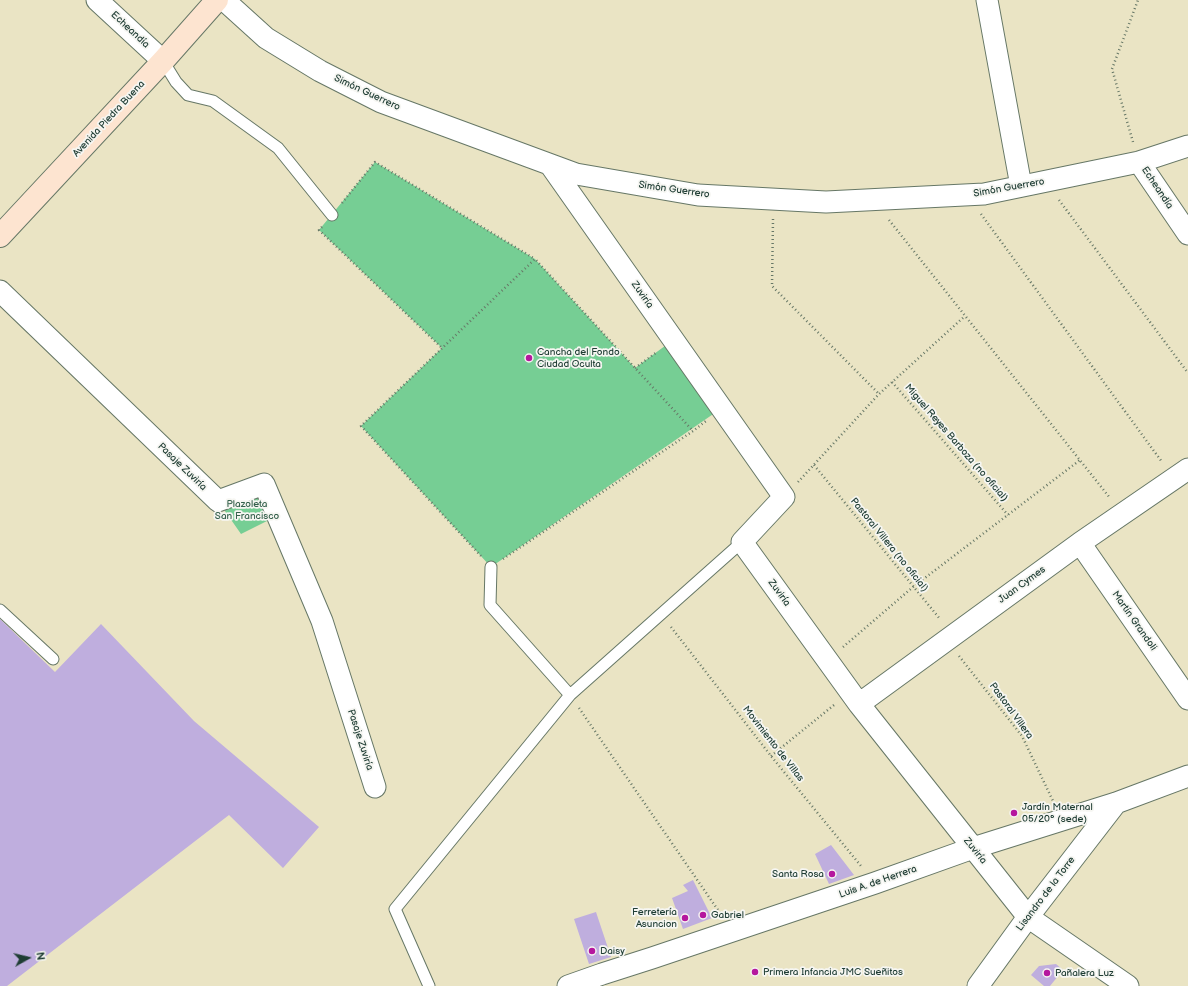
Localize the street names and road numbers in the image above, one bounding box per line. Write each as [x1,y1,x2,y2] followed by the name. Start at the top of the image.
[108,9,152,51] street label: Echeandía
[332,72,402,114] street label: Simón Guerrero
[70,78,148,160] street label: Avenida Piedra Buena
[1138,165,1176,211] street label: Echeandía
[973,176,1045,200] street label: Simón Guerrero
[638,179,710,201] street label: Simón Guerrero
[628,279,656,311] street label: Zuviría
[902,382,1010,504] street label: Miguel Reyes Barboza (no oficial)
[155,441,209,493] street label: Pasaje Zuviría
[848,496,930,594] street label: Pastoral Villera (no oficial)
[996,564,1048,606] street label: Juan Cymes
[765,577,793,609] street label: Zuviría
[1109,589,1159,653] street label: Martín Grandoli
[986,680,1036,742] street label: Pastoral Villera
[740,704,806,784] street label: Movimiento de Villas
[344,708,376,772] street label: Pasaje Zuviría
[961,835,989,867] street label: Zuviría
[1014,854,1078,934] street label: Lisandro de la Torre
[837,863,919,901] street label: Luis A. de Herrera

